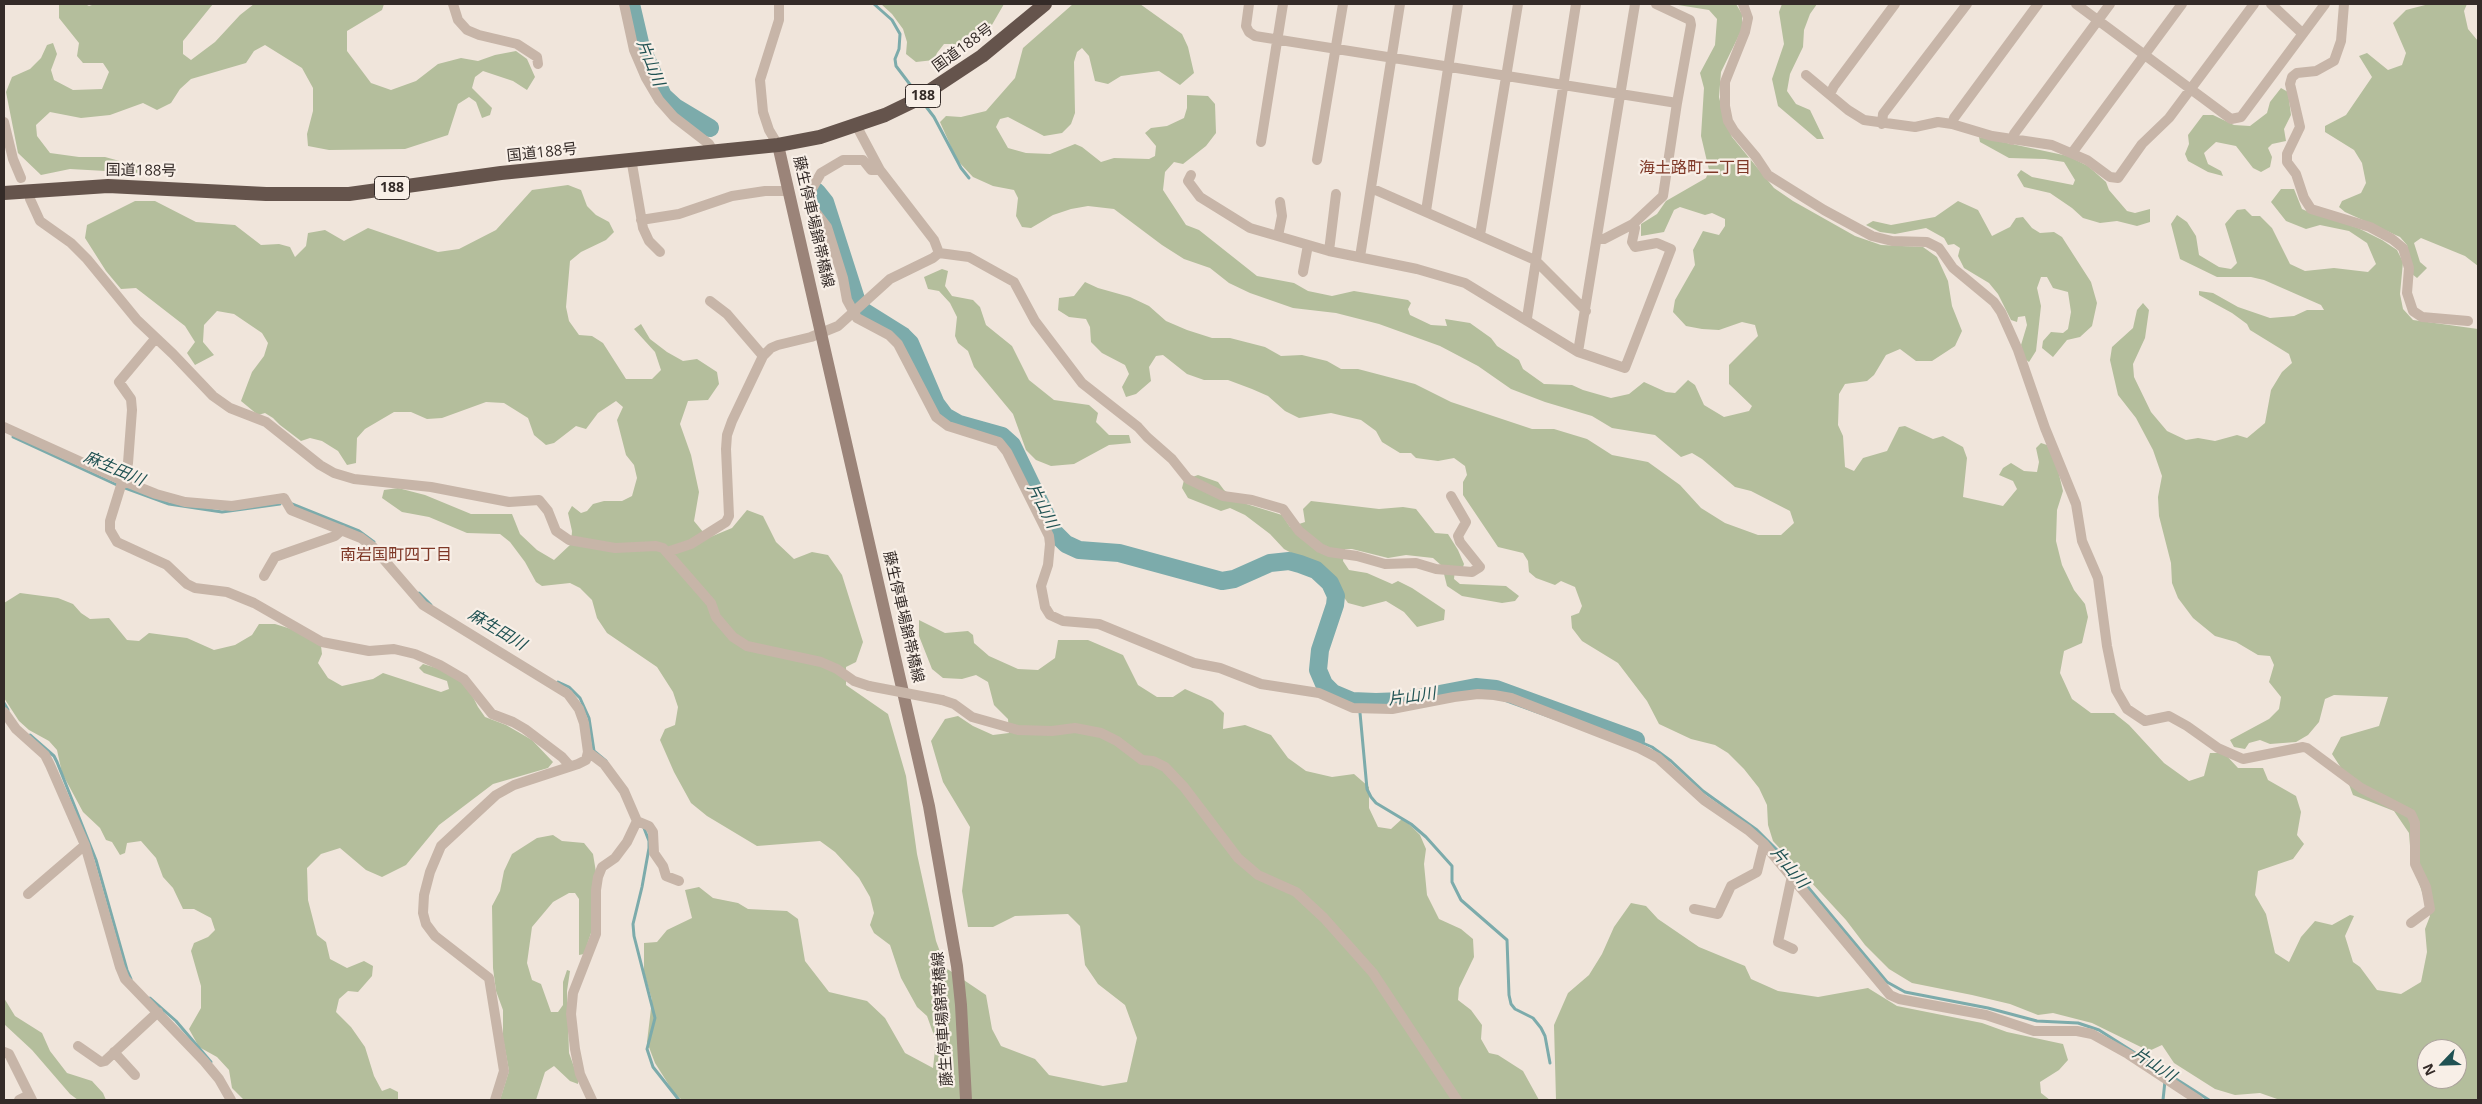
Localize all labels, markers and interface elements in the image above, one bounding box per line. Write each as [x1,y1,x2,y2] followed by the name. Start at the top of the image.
[929,20,997,76] street label: 国道188号
[632,37,668,89] water label: 片山川
[906,84,940,108] road number: 188
[506,140,578,166] street label: 国道188号
[789,154,837,290] street label: 藤生停車場錦帯橋線
[1639,158,1751,178] district label: 海土路町二丁目
[105,161,177,181] street label: 国道188号
[374,177,410,200] road number: 188
[81,448,147,490] water label: 麻生田川
[1023,480,1061,532] water label: 片山川
[340,545,452,565] district label: 南岩国町四丁目
[879,549,927,685] street label: 藤生停車場錦帯橋線
[465,605,529,655] water label: 麻生田川
[1387,684,1437,710] water label: 片山川
[1766,843,1812,893] water label: 片山川
[929,951,957,1087] street label: 藤生停車場錦帯橋線
[2417,1039,2467,1089] north arrow
[2129,1044,2179,1086] water label: 片山川
[2418,1061,2440,1079] text: N

